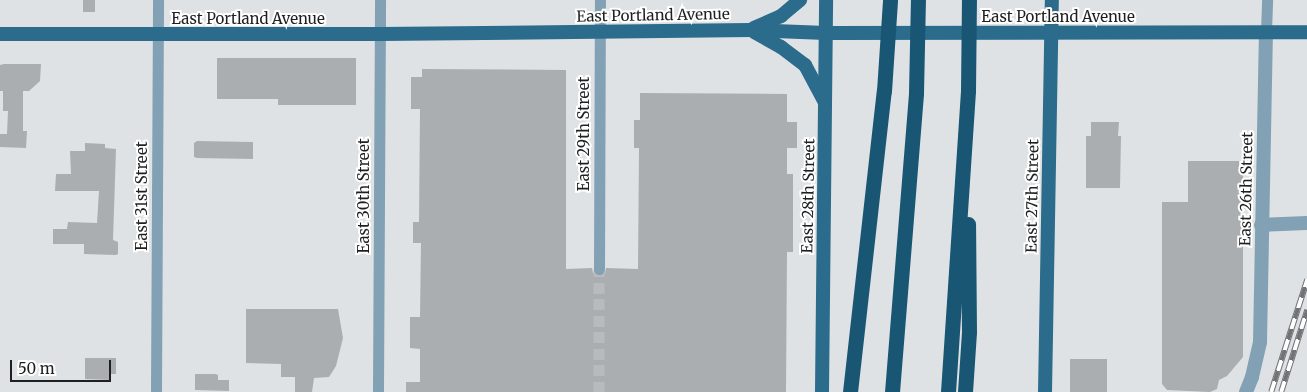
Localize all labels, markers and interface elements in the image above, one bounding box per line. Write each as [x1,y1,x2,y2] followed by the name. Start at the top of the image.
[576,5,730,25] street label: East Portland Avenue
[981,8,1135,26] street label: East Portland Avenue
[171,10,325,28] street label: East Portland Avenue
[575,77,593,191] street label: East 29th Street
[1236,132,1256,246] street label: East 26th Street
[355,138,373,254] street label: East 30th Street
[798,139,818,253] street label: East 28th Street
[1022,139,1042,253] street label: East 27th Street
[133,141,151,251] street label: East 31st Street
[12,350,114,382] scale bar
[18,359,55,378] text: 50 m

